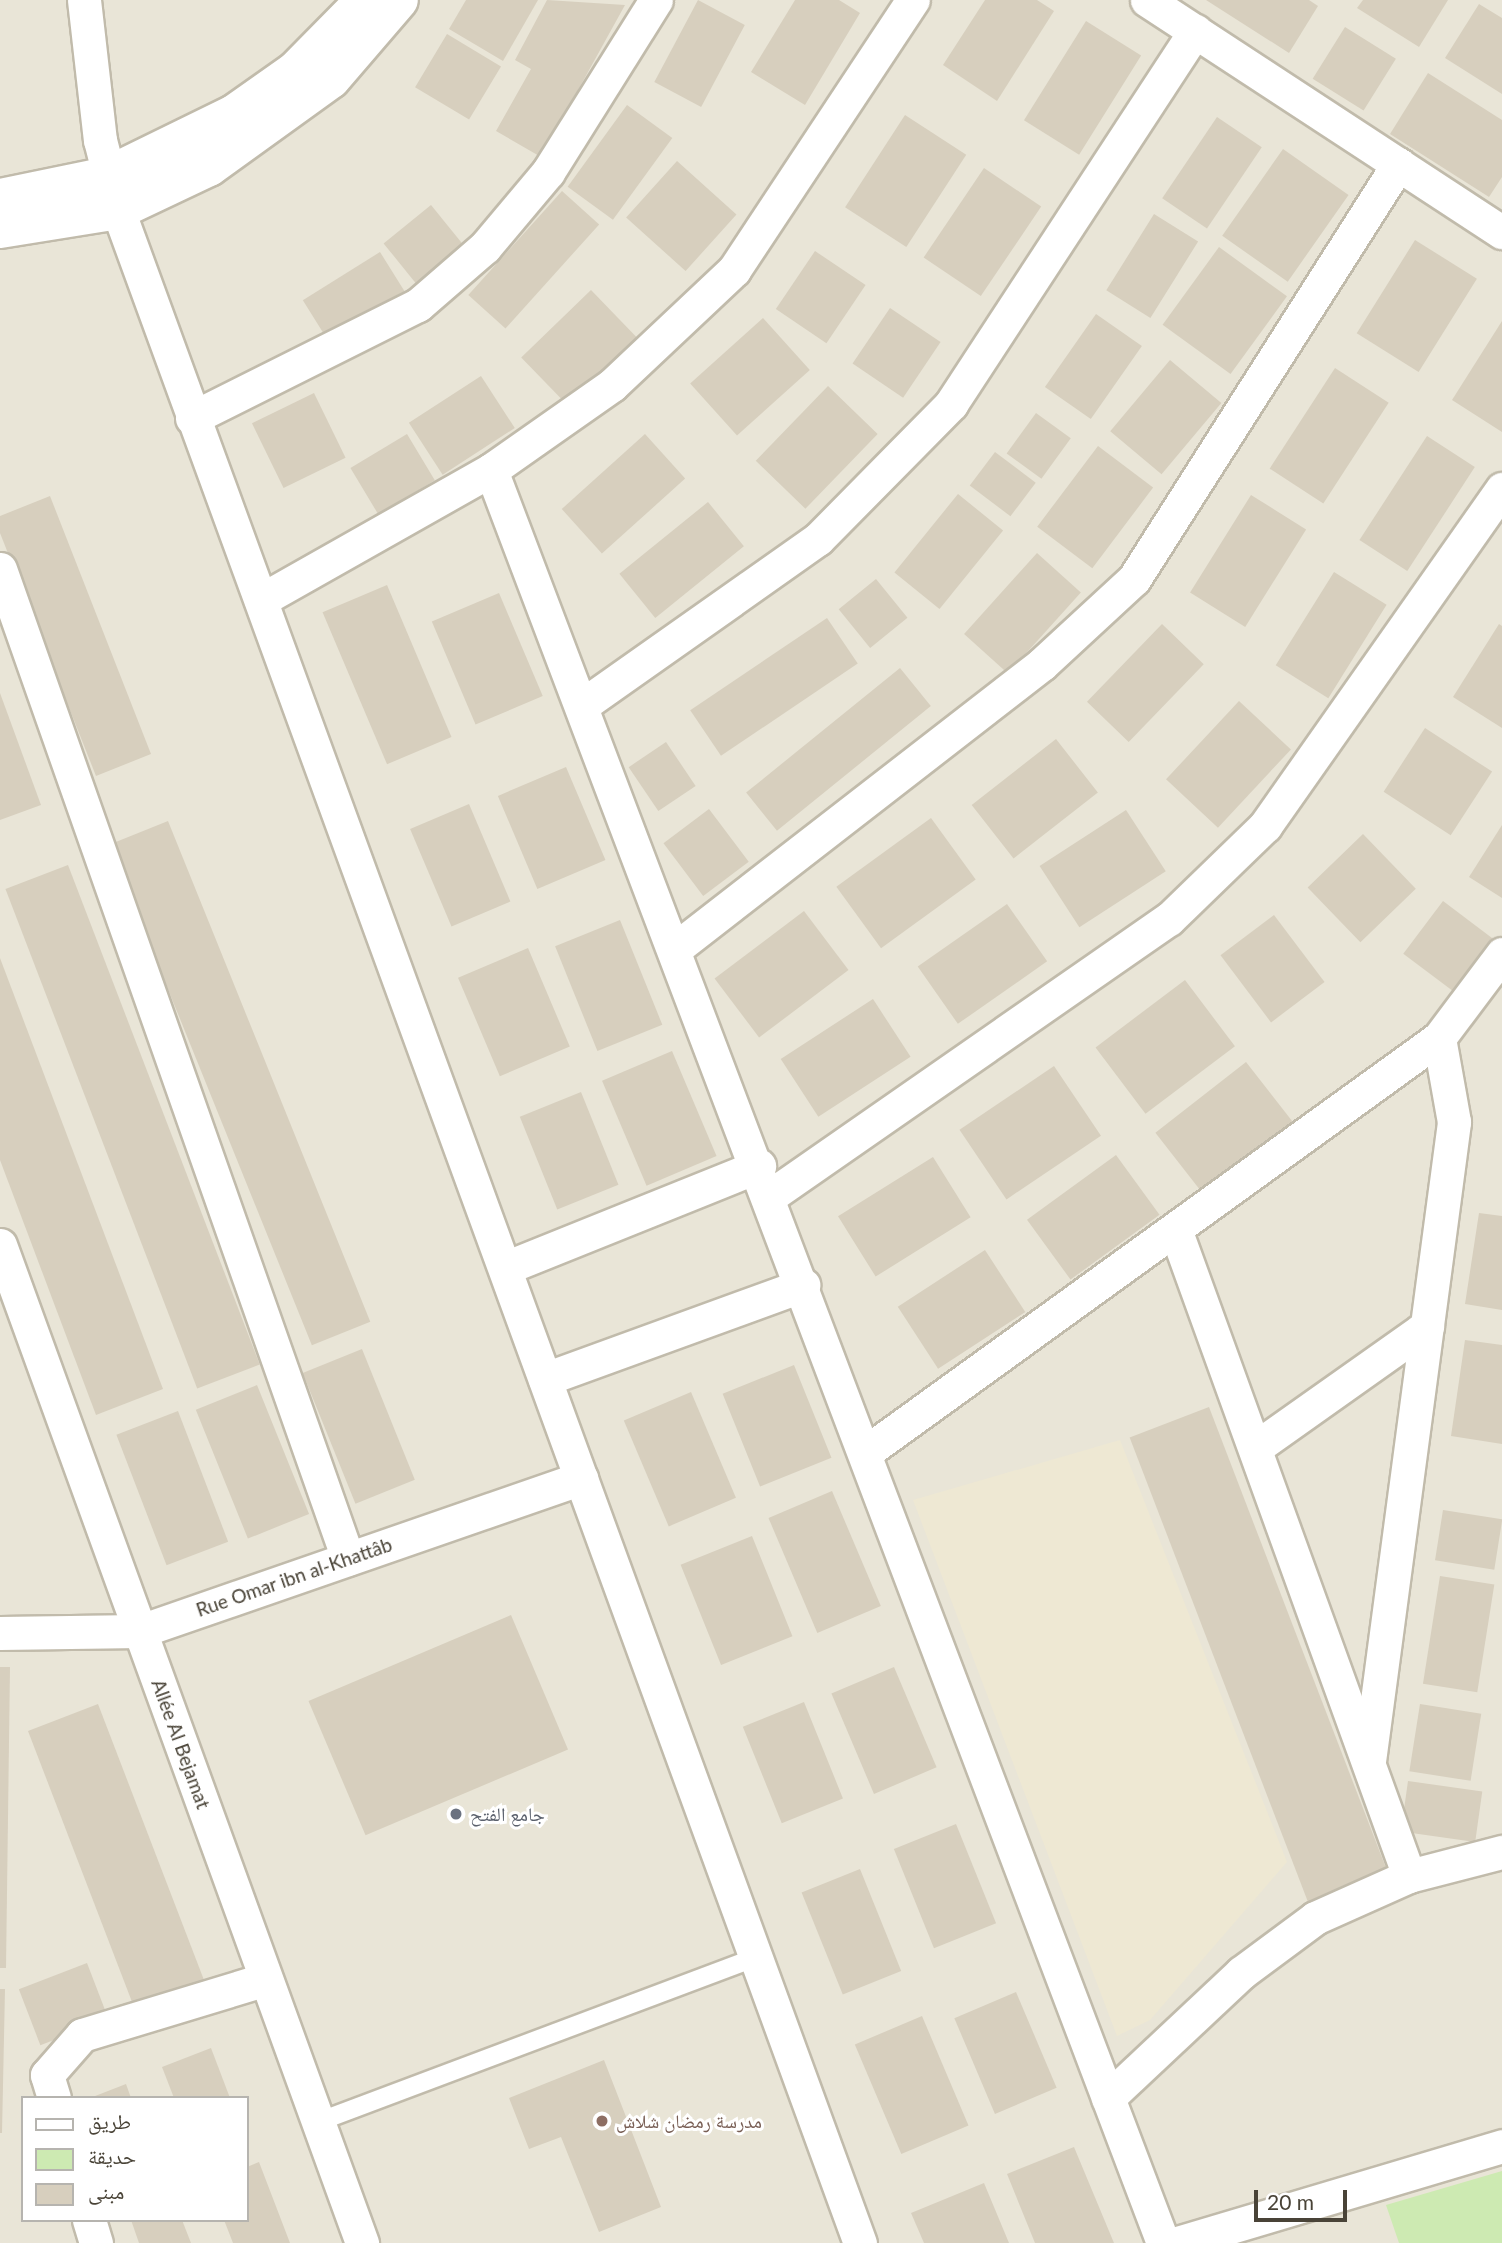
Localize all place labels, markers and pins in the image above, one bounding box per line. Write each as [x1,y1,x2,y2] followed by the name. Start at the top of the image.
[470,1803,545,1825] place label: جامع الفتح
[448,1806,464,1822] marker: جامع الفتح
[616,2110,762,2132] place label: مدرسة رمضان شلاش
[594,2113,610,2129] marker: مدرسة رمضان شلاش

